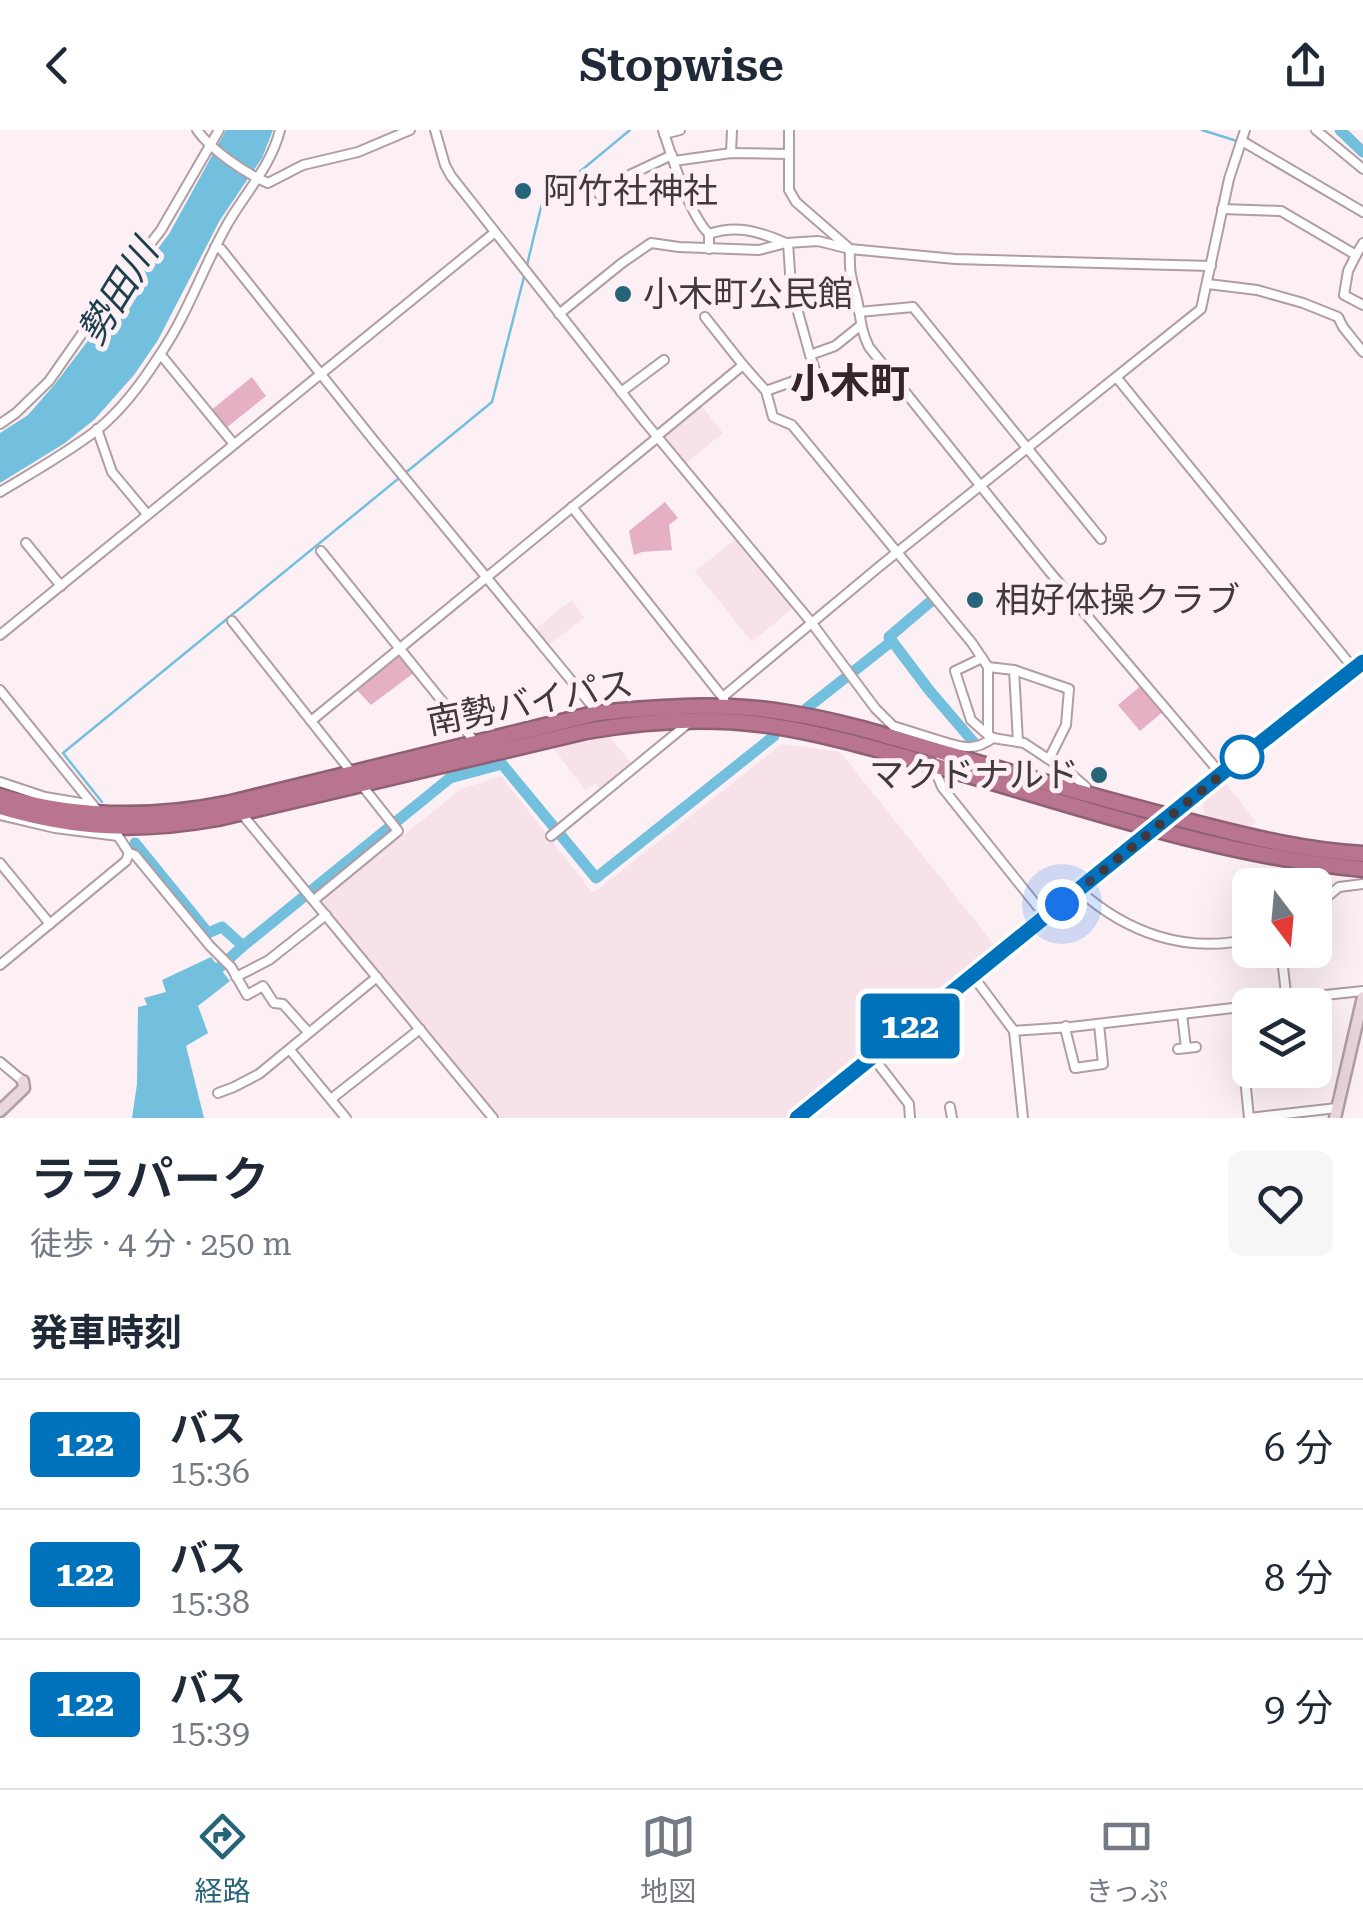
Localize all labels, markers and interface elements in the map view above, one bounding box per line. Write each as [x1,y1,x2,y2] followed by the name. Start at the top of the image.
[30,38,85,93] icon: back
[1278,38,1333,93] icon: share
[579,39,784,92] text: Stopwise
[543,171,718,212] place label: 阿竹社神社
[512,180,534,202] marker: 阿竹社神社
[69,229,169,352] water label: 勢田川
[643,274,853,315] place label: 小木町公民館
[612,283,634,305] marker: 小木町公民館
[790,360,910,407] district label: 小木町
[995,580,1240,621] place label: 相好体操クラブ
[964,589,986,611] marker: 相好体操クラブ
[423,663,637,743] street label: 南勢バイパス
[1221,736,1263,778] unlabelled marker
[869,755,1079,796] place label: マクドナルド
[1088,764,1110,786] marker: マクドナルド
[1232,868,1332,968] north arrow
[1232,868,1332,1088] map controls
[1037,879,1087,929] your location
[1232,988,1332,1088] button: layers
[852,994,968,1058] line badge: 122
[881,1006,939,1047] text: 122
[1228,1151,1333,1256] button: heart
[30,1152,270,1208] text: ララパーク
[30,1225,292,1263] text: 徒歩 · 4 分 · 250 m
[30,1311,182,1355] text: 発車時刻
[170,1407,246,1451] text: バス
[56,1424,114,1465] text: 122
[1264,1426,1333,1470] text: 6 分
[170,1453,250,1491] text: 15:36
[170,1537,246,1581] text: バス
[56,1554,114,1595] text: 122
[1264,1556,1333,1600] text: 8 分
[170,1583,250,1621] text: 15:38
[170,1667,246,1711] text: バス
[56,1684,114,1725] text: 122
[1264,1686,1333,1730] text: 9 分
[170,1713,250,1751] text: 15:39
[195,1809,251,1909] tab: 経路
[640,1809,696,1909] tab: 地図
[1085,1809,1168,1909] tab: きっぷ

